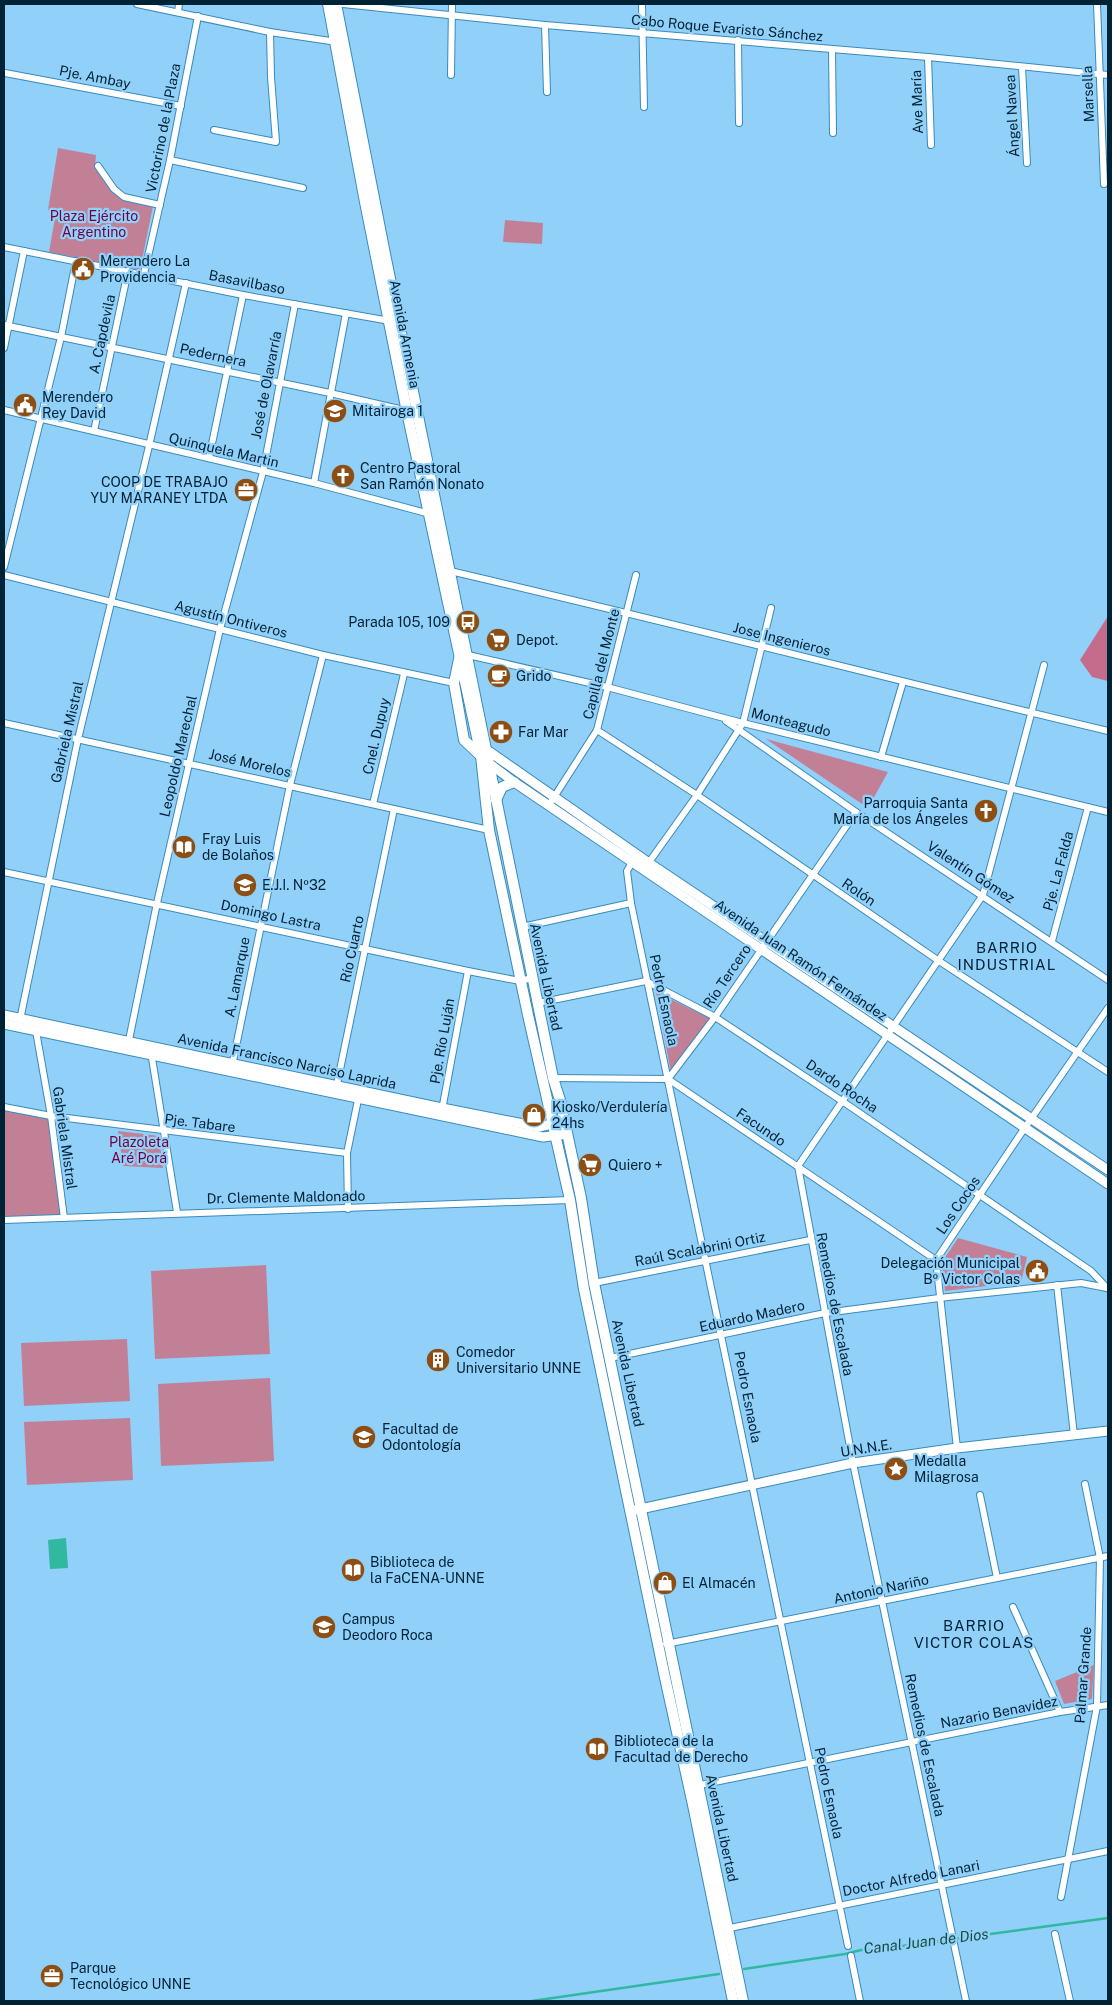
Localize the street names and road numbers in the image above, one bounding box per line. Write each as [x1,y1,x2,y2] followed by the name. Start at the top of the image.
[630,12,824,44] street label: Cabo Roque Evaristo Sánchez
[58,62,132,92] street label: Pje. Ambay
[143,62,183,194] street label: Victorino de la Plaza
[1079,65,1097,123] street label: Marsella
[908,70,926,134] street label: Ave María
[1001,74,1022,158] street label: Ángel Navea
[207,267,287,297] street label: Basavilbaso
[387,279,423,389] street label: Avenida Armenia
[86,293,118,375] street label: A. Capdevila
[248,330,284,440] street label: José de Olavarría
[178,340,248,370] street label: Pedernera
[167,430,281,470] street label: Quinquela Martin
[173,597,289,641] street label: Agustín Ontiveros
[580,607,623,721] street label: Capilla del Monte
[732,619,832,659] street label: Jose Ingenieros
[48,680,86,784] street label: Gabriela Mistral
[156,694,200,818] street label: Leopoldo Marechal
[359,696,393,776] street label: Cnel. Dupuy
[749,704,833,740] street label: Monteagudo
[207,746,293,780] street label: José Morelos
[1040,829,1076,913] street label: Pje. La Falda
[924,838,1018,906] street label: Valentín Gómez
[839,875,879,909] street label: Rolón
[712,896,890,1024] street label: Avenida Juan Ramón Fernández
[219,897,323,933] street label: Domingo Lastra
[337,914,367,984] street label: Río Cuarto
[527,922,565,1032] street label: Avenida Libertad
[221,935,253,1019] street label: A. Lamarque
[700,941,754,1011] street label: Río Tercero
[647,953,681,1047] street label: Pedro Esnaola
[427,997,457,1085] street label: Pje. Río Luján
[176,1030,398,1092] street label: Avenida Francisco Narciso Laprida
[803,1056,881,1116] street label: Dardo Rocha
[50,1085,80,1191] street label: Gabriela Mistral
[733,1105,789,1149] street label: Facundo
[164,1111,237,1135] street label: Pje. Tabare
[933,1173,983,1237] street label: Los Cocos
[207,1188,366,1206] street label: Dr. Clemente Maldonado
[633,1228,767,1270] street label: Raúl Scalabrini Ortiz
[813,1231,857,1377] street label: Remedios de Escalada
[698,1297,806,1335] street label: Eduardo Madero
[609,1318,647,1428] street label: Avenida Libertad
[731,1350,765,1444] street label: Pedro Esnaola
[839,1436,893,1460] street label: U.N.N.E.
[832,1571,930,1607] street label: Antonio Nariño
[1072,1626,1094,1724] street label: Palmar Grande
[902,1672,948,1818] street label: Remedios de Escalada
[939,1693,1059,1731] street label: Nazario Benavídez
[812,1746,846,1840] street label: Pedro Esnaola
[703,1773,741,1883] street label: Avenida Libertad
[841,1857,981,1899] street label: Doctor Alfredo Lanari

